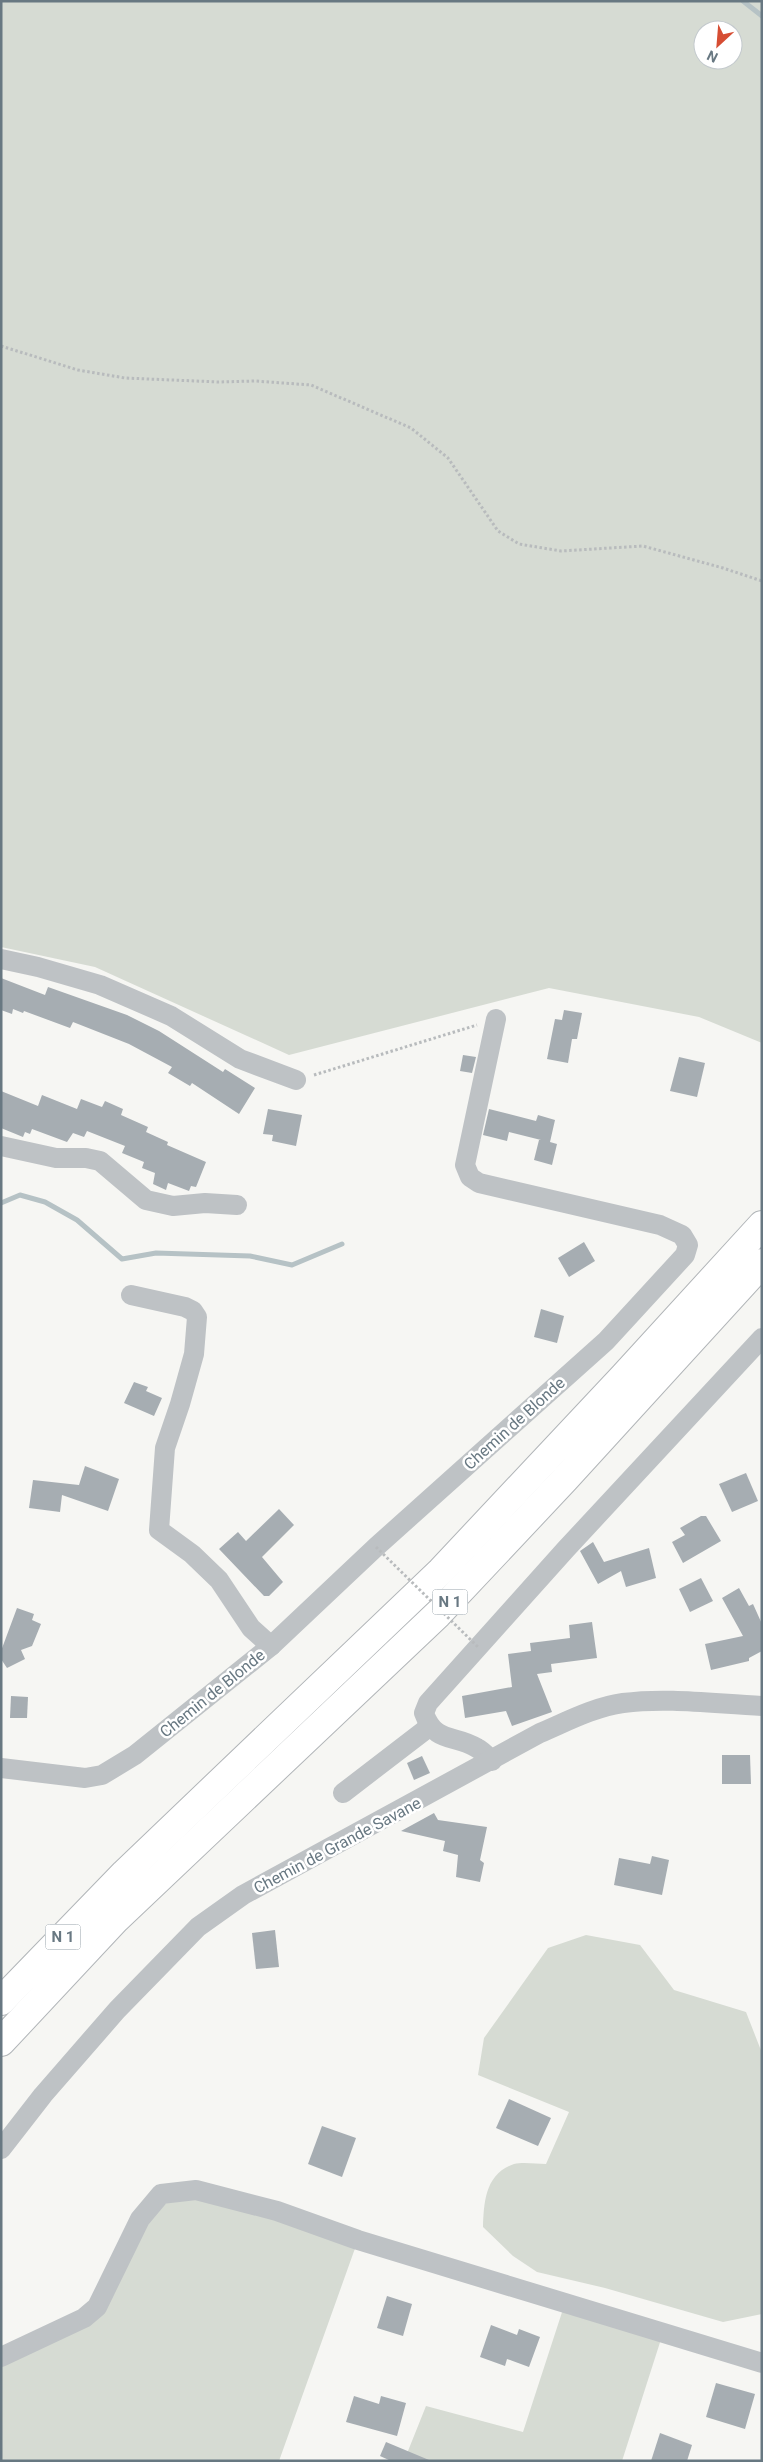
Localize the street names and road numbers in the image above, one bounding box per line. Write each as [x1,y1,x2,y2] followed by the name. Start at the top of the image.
[460,1373,569,1474] street label: Chemin de Blonde
[432,1590,468,1614] road number: N 1
[156,1645,269,1741] street label: Chemin de Blonde
[250,1793,424,1898] street label: Chemin de Grande Savane
[46,1924,80,1950] road number: N 1

